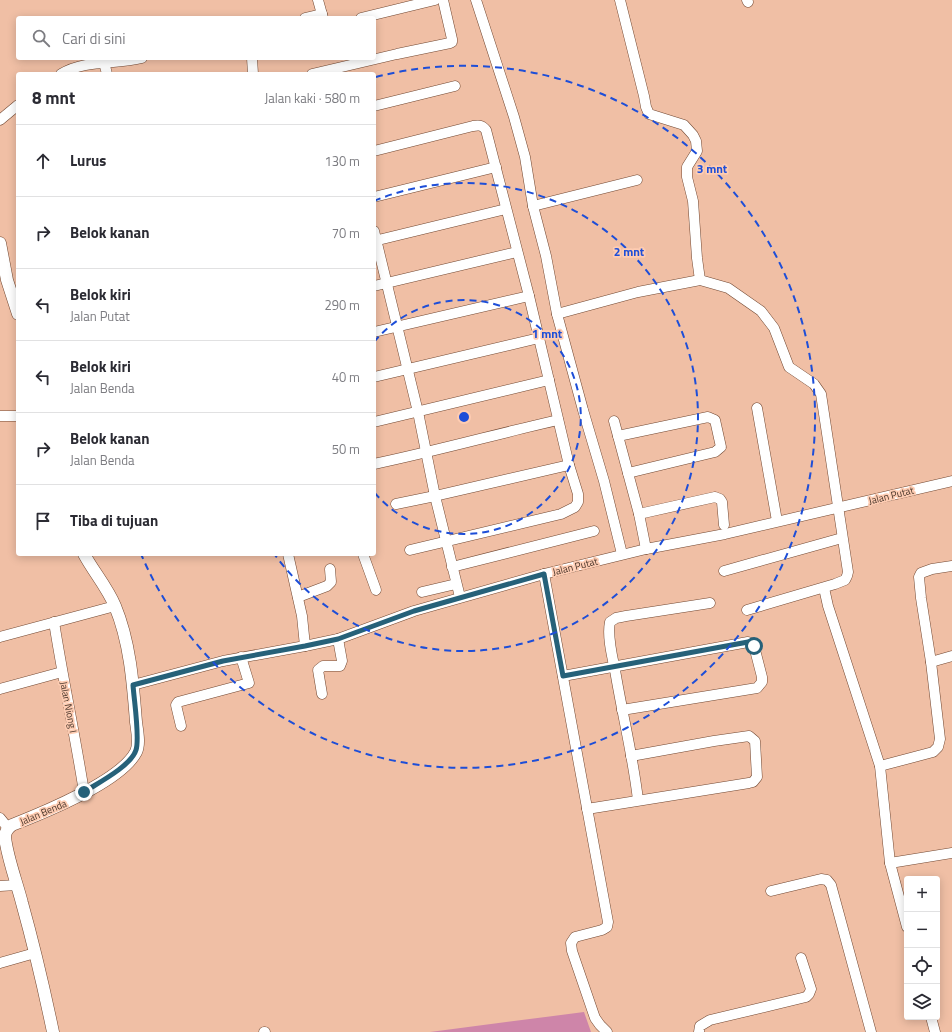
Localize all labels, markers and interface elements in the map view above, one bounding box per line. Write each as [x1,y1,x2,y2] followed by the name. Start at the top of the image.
[16,16,376,60] search box
[30,27,52,49] icon: search
[62,27,126,50] text: Cari di sini
[32,85,75,111] text: 8 mnt
[264,88,360,108] text: Jalan kaki · 580 m
[70,149,106,172] text: Lurus
[32,150,54,172] icon: ahead
[324,151,360,171] text: 130 m
[697,159,728,178] text: 3 mnt
[70,221,150,244] text: Belok kanan
[32,222,54,244] icon: right
[332,223,360,243] text: 70 m
[614,242,645,261] text: 2 mnt
[70,283,131,306] text: Belok kiri
[32,294,54,316] icon: left
[324,295,360,315] text: 290 m
[70,306,130,326] text: Jalan Putat
[532,324,563,343] text: 1 mnt
[70,355,131,378] text: Belok kiri
[32,366,54,388] icon: left
[332,367,360,387] text: 40 m
[70,378,135,398] text: Jalan Benda
[457,410,471,424] centre of rings
[70,427,150,450] text: Belok kanan
[32,438,54,460] icon: right
[332,439,360,459] text: 50 m
[70,450,135,470] text: Jalan Benda
[867,483,916,508] street label: Jalan Putat
[70,509,158,532] text: Tiba di tujuan
[32,510,54,532] icon: arrive
[551,554,600,579] street label: Jalan Putat
[745,637,763,655] route start
[56,680,81,734] street label: Jalan Niong I
[75,783,93,801] route end
[17,796,69,829] street label: Jalan Benda
[904,876,940,1020] map controls
[904,876,940,912] button: +
[904,912,940,948] button: −
[904,948,940,984] button: locate
[904,984,940,1020] button: layers

